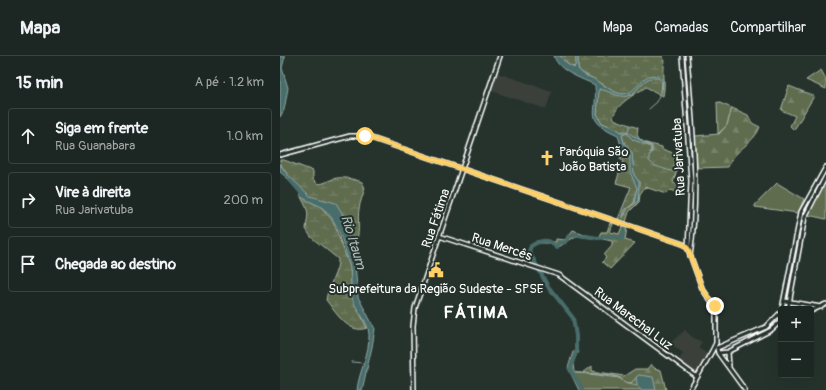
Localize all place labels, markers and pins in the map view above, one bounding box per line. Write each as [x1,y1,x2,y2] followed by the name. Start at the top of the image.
[559,144,629,175] place label: Paróquia São João Batista
[538,149,556,167] church icon: Paróquia São João Batista
[427,261,445,279] public building icon: Subprefeitura da Região Sudeste - SPSE
[328,281,544,297] place label: Subprefeitura da Região Sudeste - SPSE

